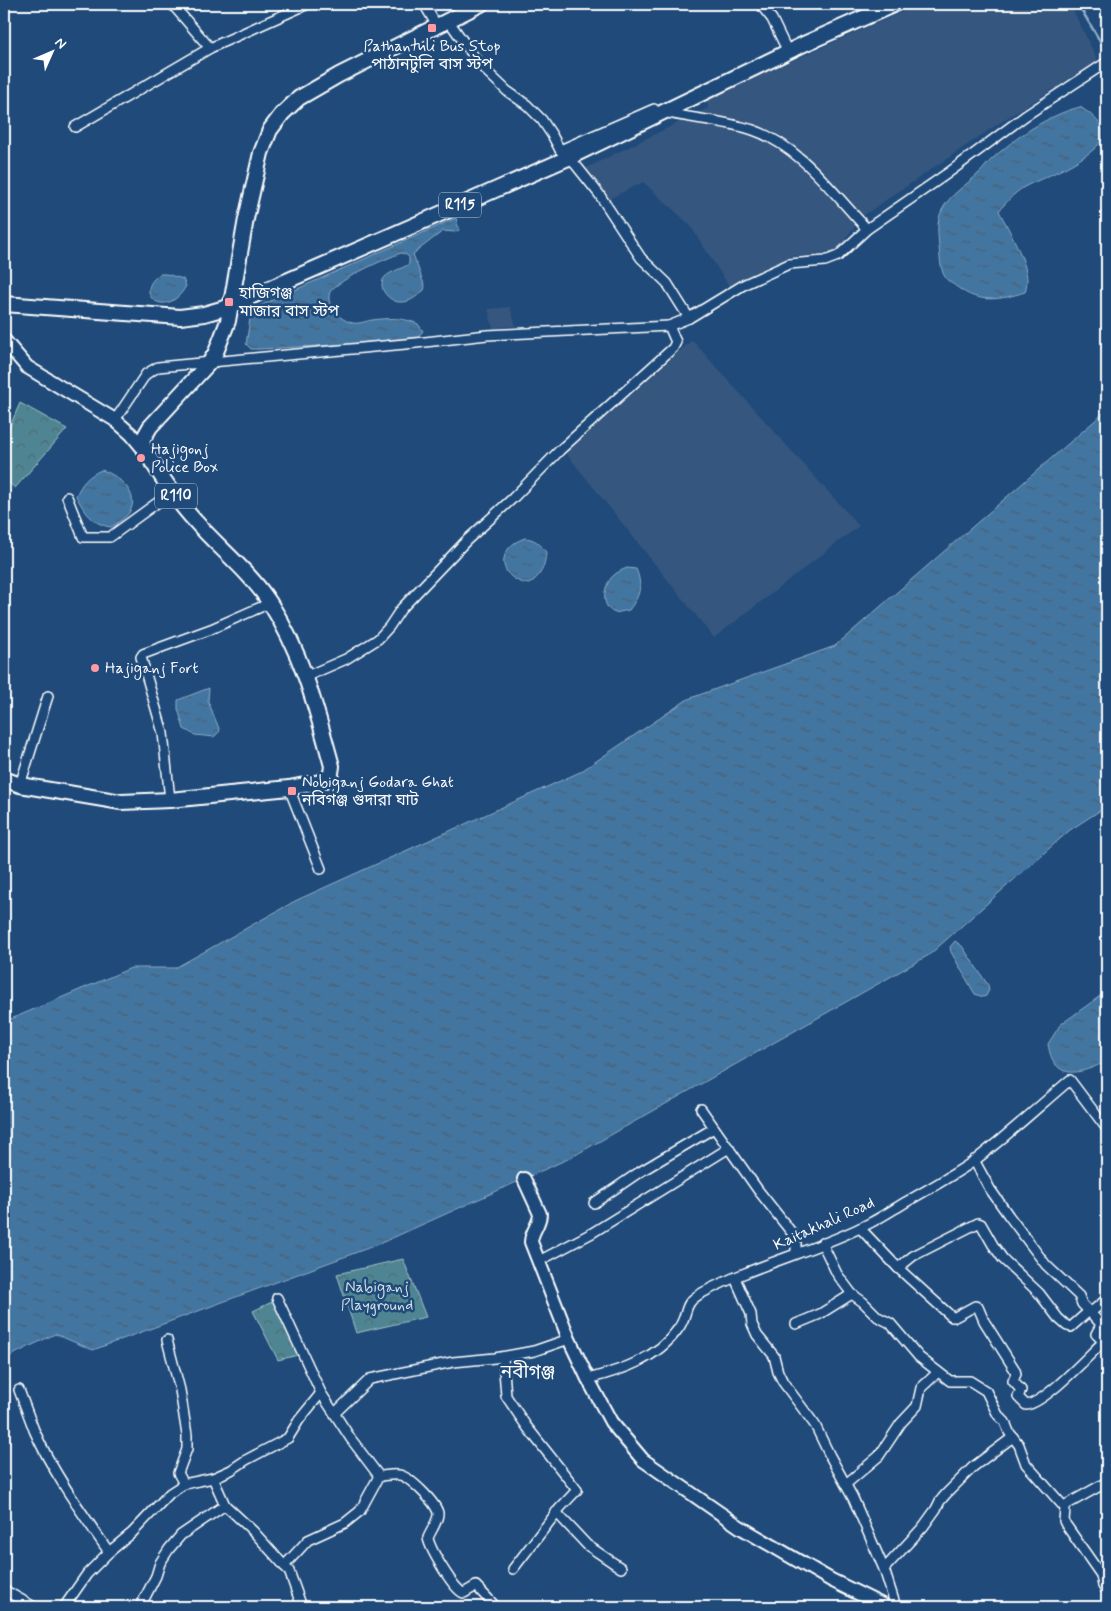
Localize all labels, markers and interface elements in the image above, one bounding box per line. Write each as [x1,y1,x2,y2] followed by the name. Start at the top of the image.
[426,22,438,34] marker: Pathantuli Bus Stop পাঠানটুলি বাস স্টপ
[28,28,78,78] north arrow
[51,34,70,53] text: N
[364,36,500,75] place label: Pathantuli Bus Stop পাঠানটুলি বাস স্টপ
[439,192,481,218] road number: R115
[238,283,339,322] place label: হাজিগঞ্জ মাজার বাস স্টপ
[223,296,235,308] marker: হাজিগঞ্জ মাজার বাস স্টপ
[151,439,218,478] place label: Hajigonj Police Box
[135,452,147,464] marker: Hajigonj Police Box
[155,484,197,508] road number: R110
[105,658,198,680] place label: Hajiganj Fort
[89,662,101,674] marker: Hajiganj Fort
[301,772,454,811] place label: Nobiganj Godara Ghat নবিগঞ্জ গুদারা ঘাট
[286,785,298,797] marker: Nobiganj Godara Ghat নবিগঞ্জ গুদারা ঘাট
[770,1192,878,1256] street label: Kaitakhali Road
[341,1277,413,1316] park label: Nabiganj Playground
[500,1360,555,1385] district label: নবীগঞ্জ

